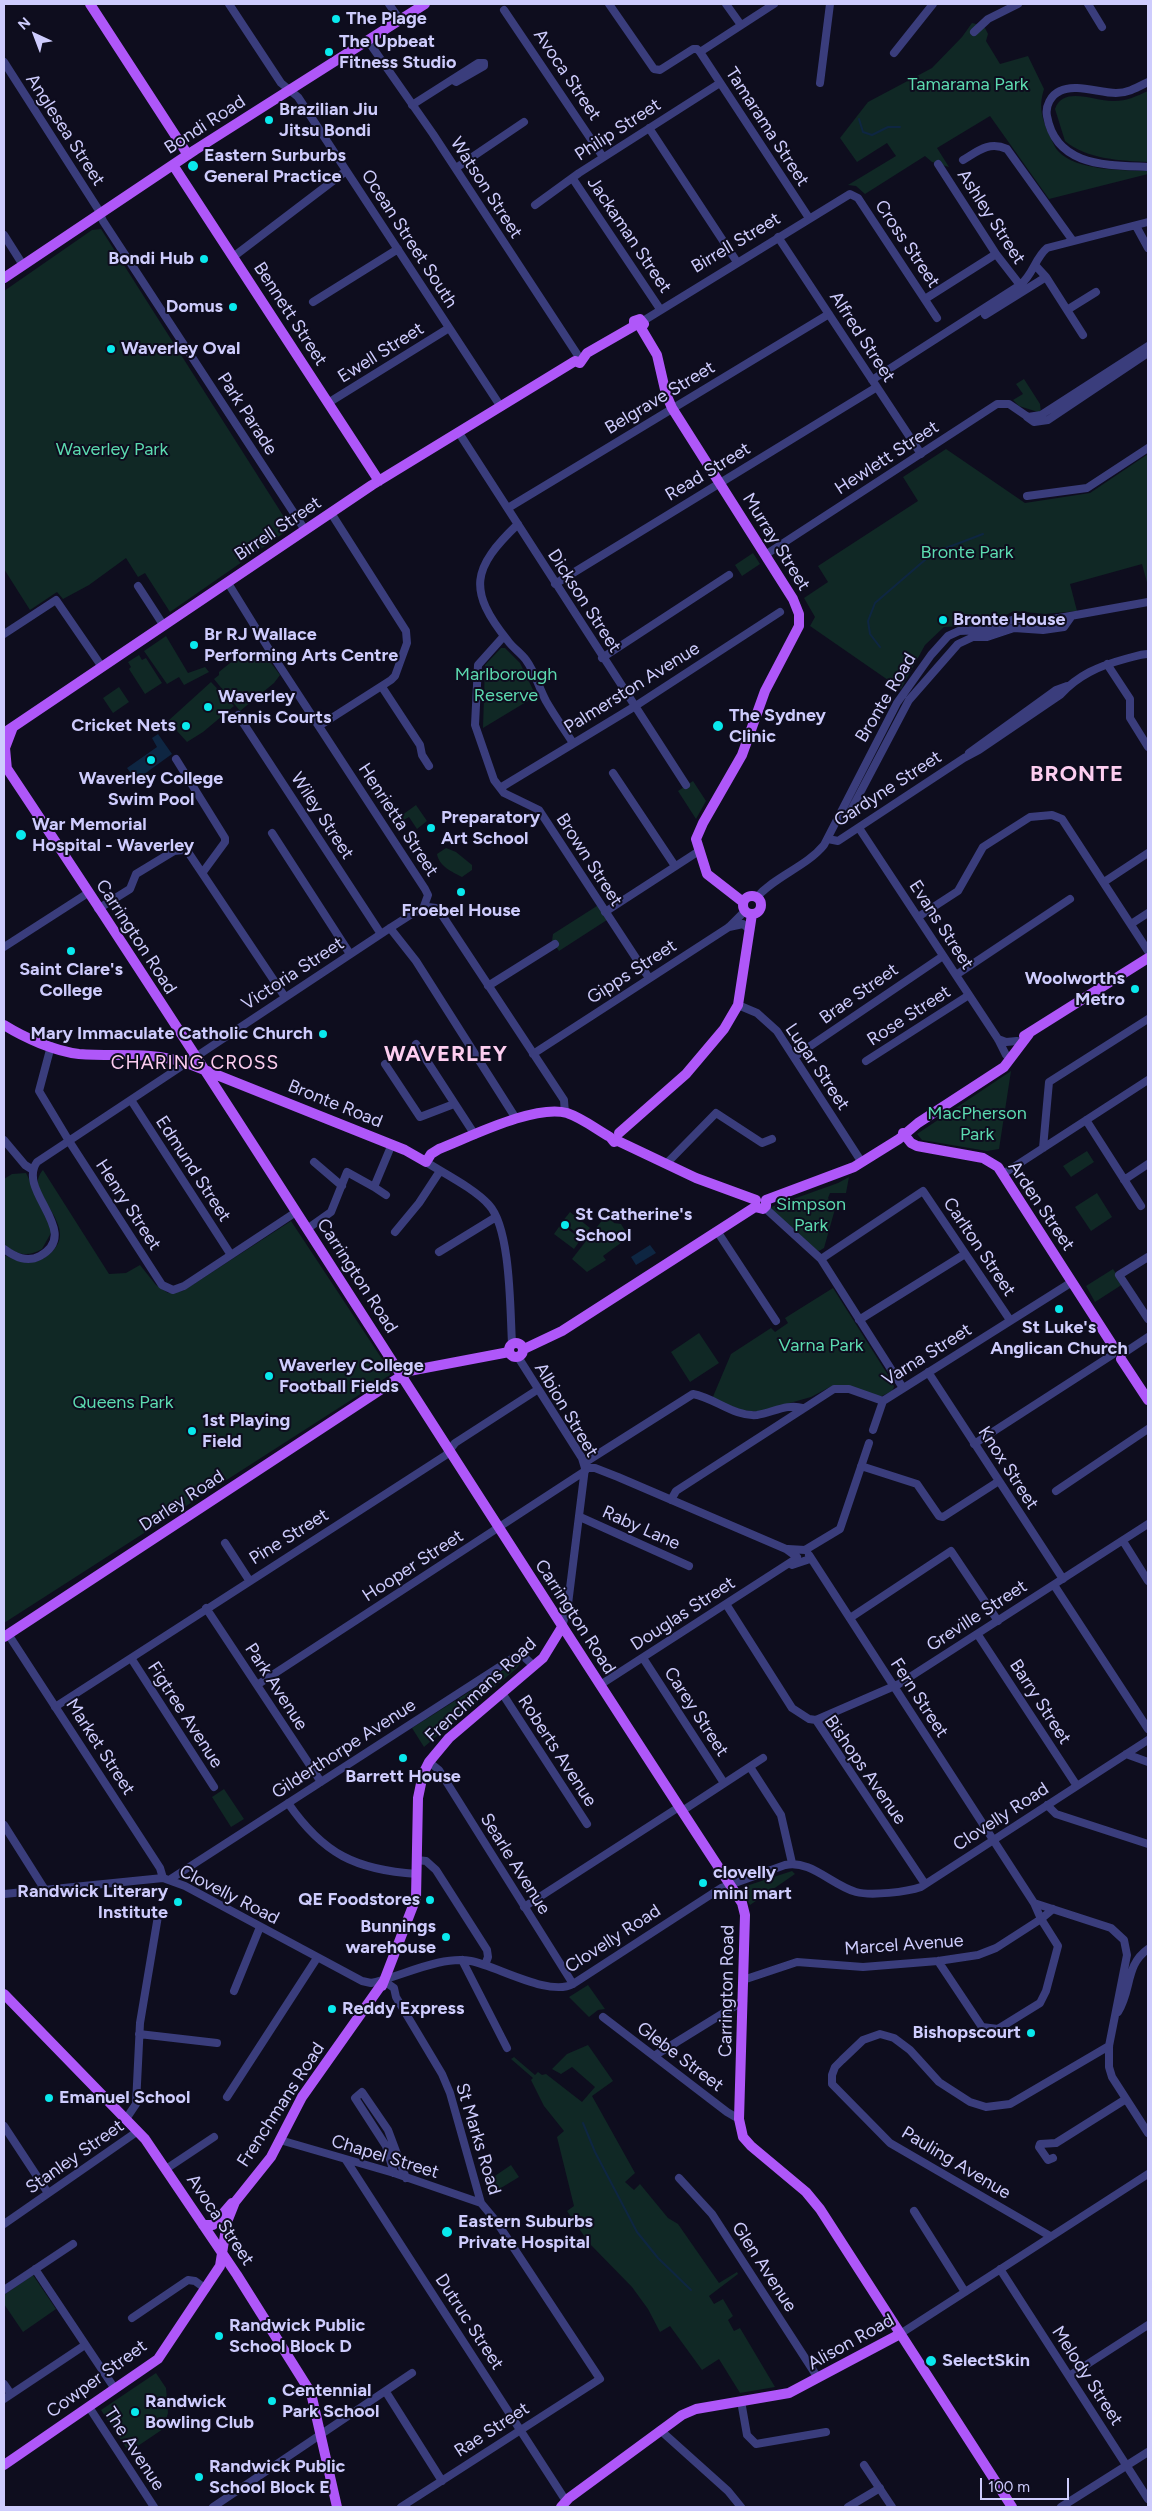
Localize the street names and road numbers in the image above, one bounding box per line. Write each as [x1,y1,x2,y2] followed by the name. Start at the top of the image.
[529,25,605,125] street label: Avoca Street
[721,64,813,190] street label: Tamarama Street
[21,70,109,190] street label: Anglesea Street
[161,91,249,159] street label: Bondi Road
[571,94,665,166] street label: Philip Street
[445,133,527,243] street label: Watson Street
[356,166,462,312] street label: Ocean Street South
[952,166,1030,268] street label: Ashley Street
[582,173,676,297] street label: Jackaman Street
[870,196,944,292] street label: Cross Street
[688,208,784,278] street label: Birrell Street
[248,258,332,370] street label: Bennett Street
[825,287,899,387] street label: Alfred Street
[334,318,428,388] street label: Ewell Street
[601,357,719,439] street label: Belgrave Street
[212,369,282,459] street label: Park Parade
[831,416,943,500] street label: Hewlett Street
[661,438,755,506] street label: Read Street
[737,489,815,595] street label: Murray Street
[231,492,325,566] street label: Birrell Street
[543,545,625,657] street label: Dickson Street
[560,638,704,738] street label: Palmerston Avenue
[851,650,921,746] street label: Bronte Road
[830,746,946,832] street label: Gardyne Street
[353,759,443,881] street label: Henrietta Street
[286,768,358,864] street label: Wiley Street
[551,810,627,910] street label: Brown Street
[91,876,181,998] street label: Carrington Road
[904,876,978,974] street label: Evans Street
[238,933,348,1015] street label: Victoria Street
[583,935,681,1009] street label: Gipps Street
[816,959,902,1029] street label: Brae Street
[863,981,955,1051] street label: Rose Street
[780,1019,854,1115] street label: Lugar Street
[285,1075,385,1133] street label: Bronte Road
[151,1112,235,1226] street label: Edmund Street
[91,1156,165,1254] street label: Henry Street
[1003,1157,1079,1255] street label: Arden Street
[938,1194,1020,1300] street label: Carlton Street
[312,1215,402,1337] street label: Carrington Road
[878,1319,976,1391] street label: Varna Street
[529,1359,603,1461] street label: Albion Street
[973,1422,1043,1514] street label: Knox Street
[136,1466,228,1536] street label: Darley Road
[599,1501,683,1555] street label: Raby Lane
[245,1504,333,1570] street label: Pine Street
[359,1525,467,1607] street label: Hooper Street
[530,1556,620,1678] street label: Carrington Road
[627,1572,739,1656] street label: Douglas Street
[923,1575,1031,1657] street label: Greville Street
[421,1633,541,1747] street label: Frenchmans Road
[240,1639,312,1735] street label: Park Avenue
[885,1654,953,1742] street label: Fern Street
[1005,1656,1075,1748] street label: Barry Street
[143,1658,227,1772] street label: Figtree Avenue
[659,1663,733,1761] street label: Carey Street
[513,1691,601,1811] street label: Roberts Avenue
[268,1694,420,1804] street label: Gilderthorpe Avenue
[61,1695,139,1799] street label: Market Street
[819,1711,911,1829] street label: Bishops Avenue
[949,1778,1053,1856] street label: Clovelly Road
[475,1809,555,1919] street label: Searle Avenue
[175,1861,283,1929] street label: Clovelly Road
[561,1900,665,1978] street label: Clovelly Road
[715,1925,739,2057] street label: Carrington Road
[844,1930,964,1960] street label: Marcel Avenue
[632,2017,728,2097] street label: Glebe Street
[233,2039,329,2171] street label: Frenchmans Road
[451,2080,505,2198] street label: St Marks Road
[22,2115,128,2199] street label: Stanley Street
[897,2122,1015,2204] street label: Pauling Avenue
[329,2130,441,2184] street label: Chapel Street
[182,2170,258,2270] street label: Avoca Street
[727,2218,801,2316] street label: Glen Avenue
[430,2270,508,2374] street label: Dutruc Street
[804,2310,898,2374] street label: Alison Road
[1047,2322,1127,2430] street label: Melody Street
[43,2335,151,2423] street label: Cowper Street
[450,2398,534,2462] street label: Rae Street
[99,2403,169,2495] street label: The Avenue

